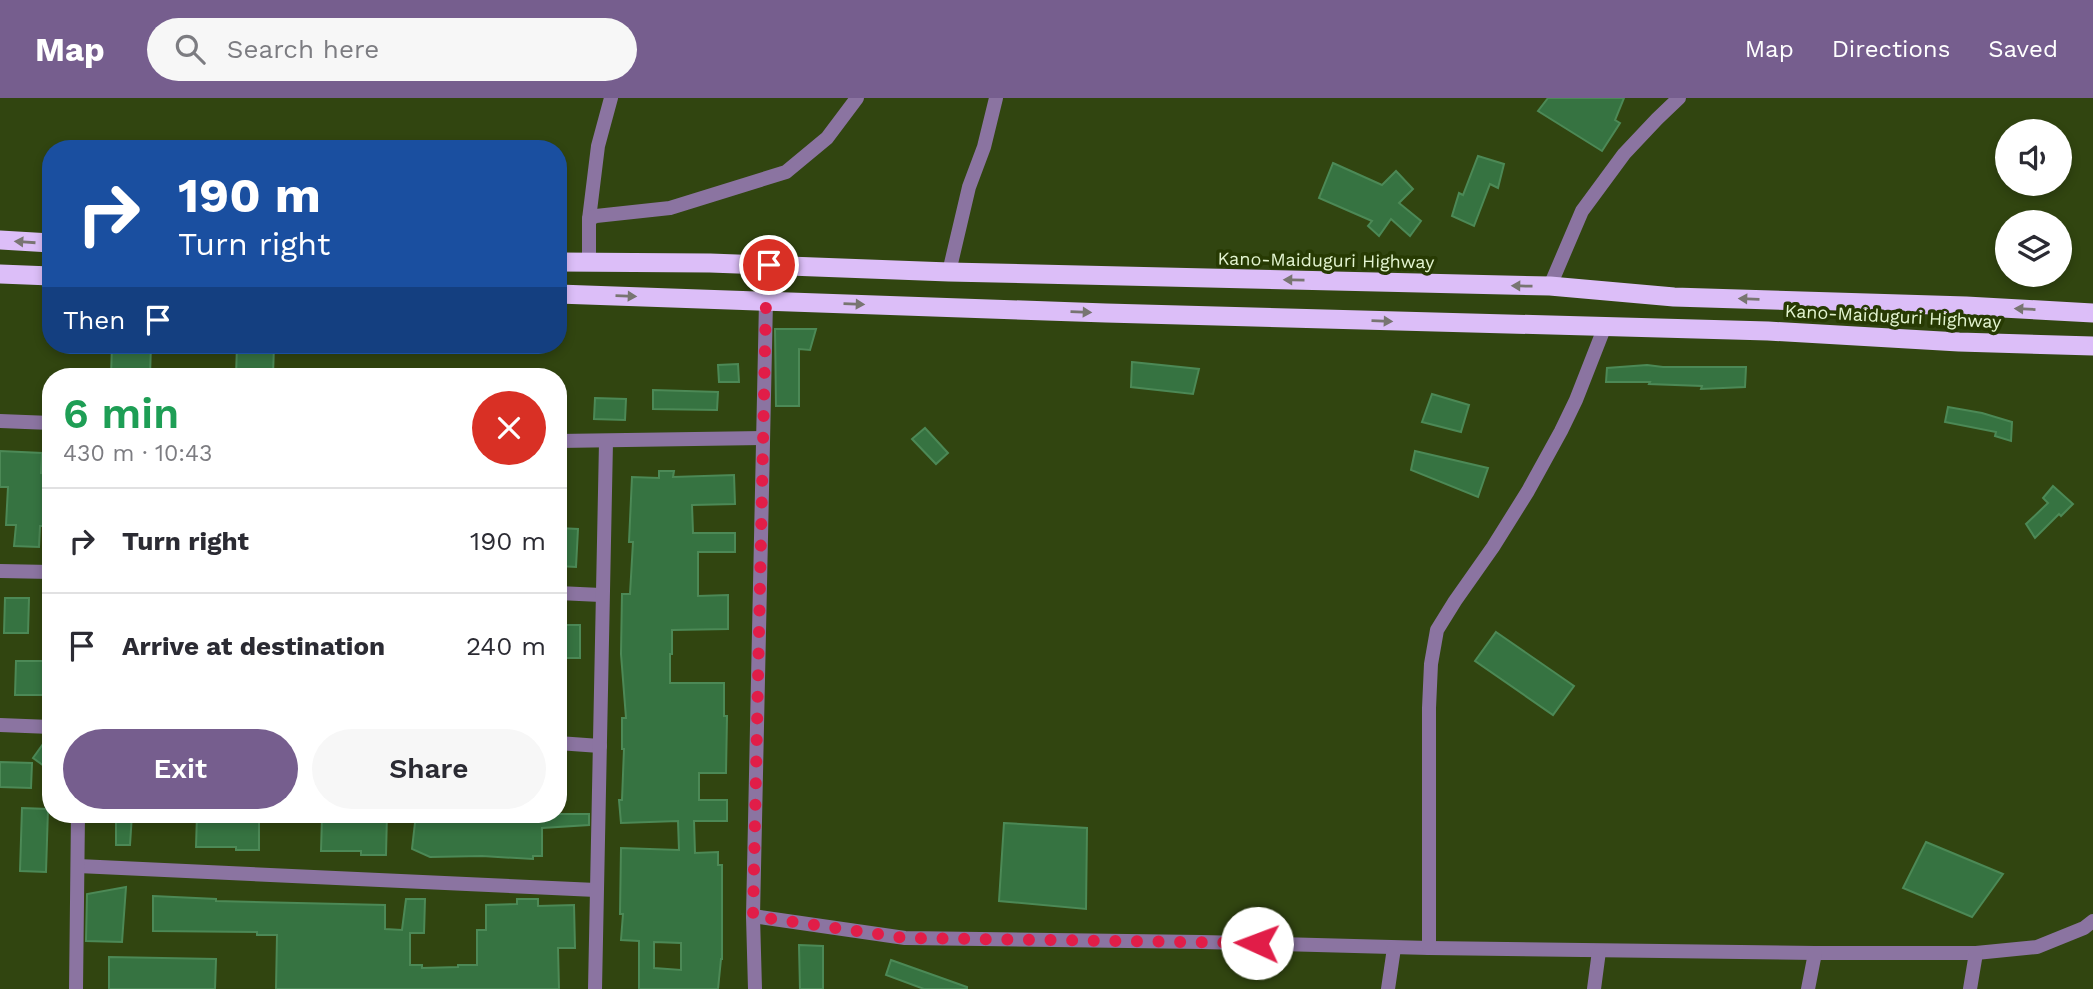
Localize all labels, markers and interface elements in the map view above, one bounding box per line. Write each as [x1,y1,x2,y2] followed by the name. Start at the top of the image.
[147,18,637,81] search box
[35,30,105,69] text: Map
[171,30,209,68] icon: search
[227,34,379,64] text: Search here
[1745,35,1794,63] text: Map
[1832,35,1950,63] text: Directions
[1988,35,2058,63] text: Saved
[1995,119,2072,287] map controls
[1995,119,2072,196] button: sound
[178,166,321,224] text: 190 m
[63,168,154,259] icon: right
[1995,210,2072,287] button: layers
[178,225,330,263] text: Turn right
[739,235,799,295] pin
[14,236,36,247] one-way arrow
[750,246,788,284] icon: arrive
[1217,248,1435,272] street label: Kano-Maiduguri Highway
[1283,275,1305,286] one-way arrow
[1510,280,1532,291] one-way arrow
[616,291,638,302] one-way arrow
[1737,294,1759,305] one-way arrow
[843,298,865,310] one-way arrow
[1784,300,2003,332] street label: Kano-Maiduguri Highway
[139,301,177,339] icon: arrive
[2014,304,2036,315] one-way arrow
[63,305,125,335] text: Then
[1070,307,1092,318] one-way arrow
[1371,316,1393,327] one-way arrow
[63,389,179,438] text: 6 min
[472,391,546,465] button: close
[63,440,213,467] text: 430 m · 10:43
[63,522,101,560] icon: right
[122,526,249,556] text: Turn right
[470,526,546,556] text: 190 m
[63,627,101,665] icon: arrive
[122,631,385,661] text: Arrive at destination
[466,631,546,661] text: 240 m
[63,729,298,809] button: Exit
[312,729,546,809] button: Share
[1220,906,1294,980] position arrow

